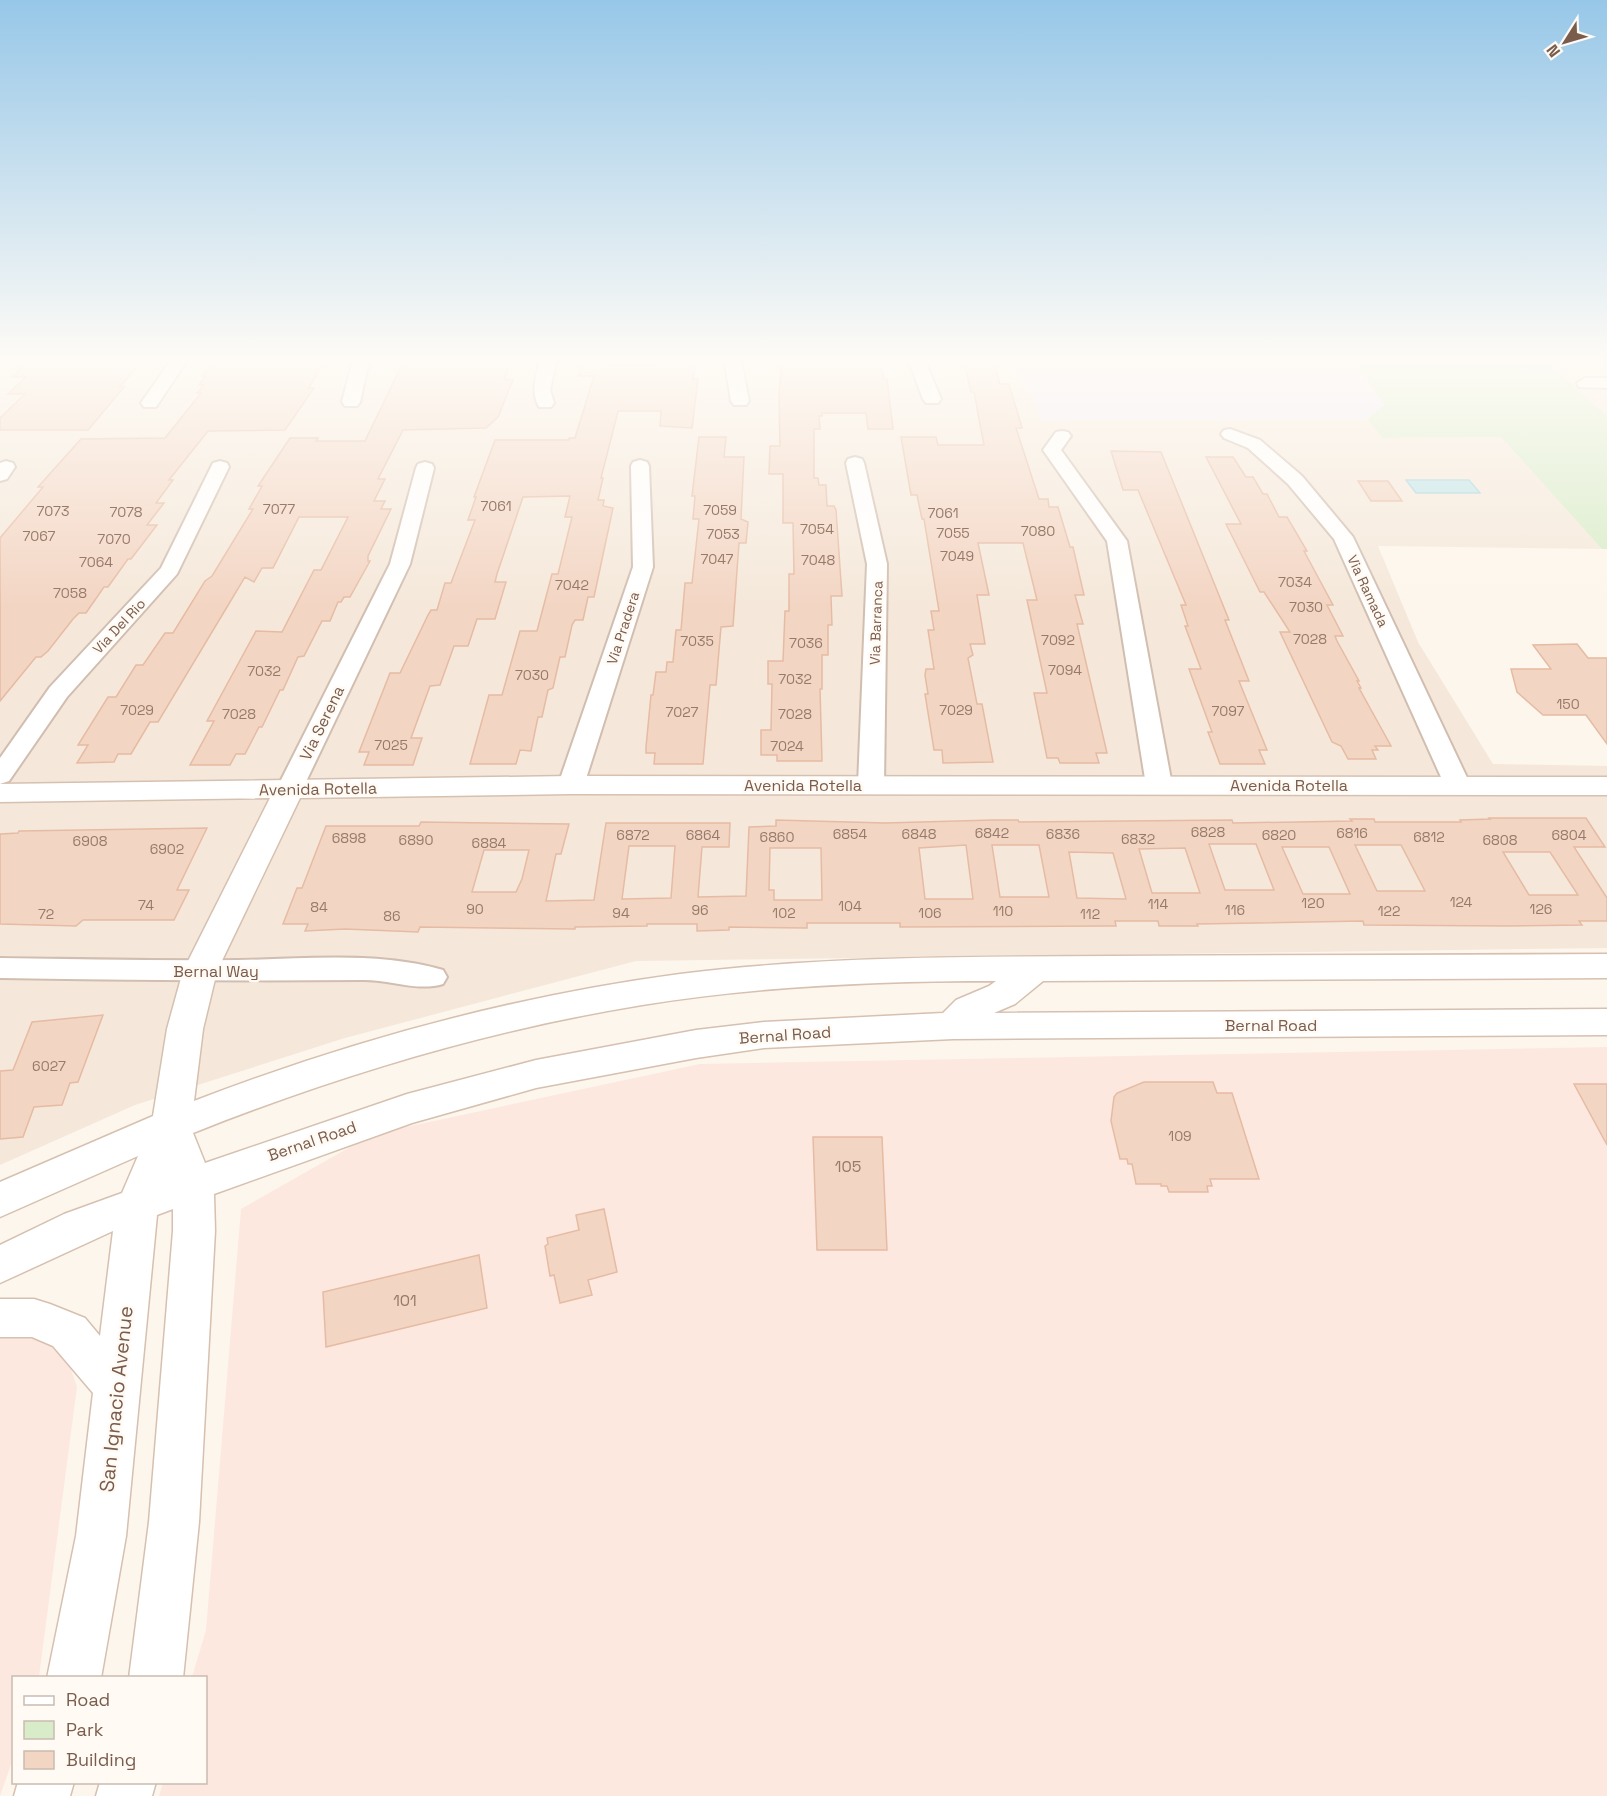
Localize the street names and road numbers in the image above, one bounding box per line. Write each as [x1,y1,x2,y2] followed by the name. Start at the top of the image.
[1343,552,1393,630] street label: Via Ramada
[866,581,886,665] street label: Via Barranca
[603,589,643,667] street label: Via Pradera
[89,595,149,657] street label: Via Del Rio
[295,682,349,764] street label: Via Serena
[744,775,862,796] street label: Avenida Rotella
[1230,775,1348,796] street label: Avenida Rotella
[259,777,377,801] street label: Avenida Rotella
[173,961,259,982] street label: Bernal Way
[1225,1015,1317,1036] street label: Bernal Road
[738,1021,832,1049] street label: Bernal Road
[265,1116,359,1166] street label: Bernal Road
[93,1305,139,1493] street label: San Ignacio Avenue

